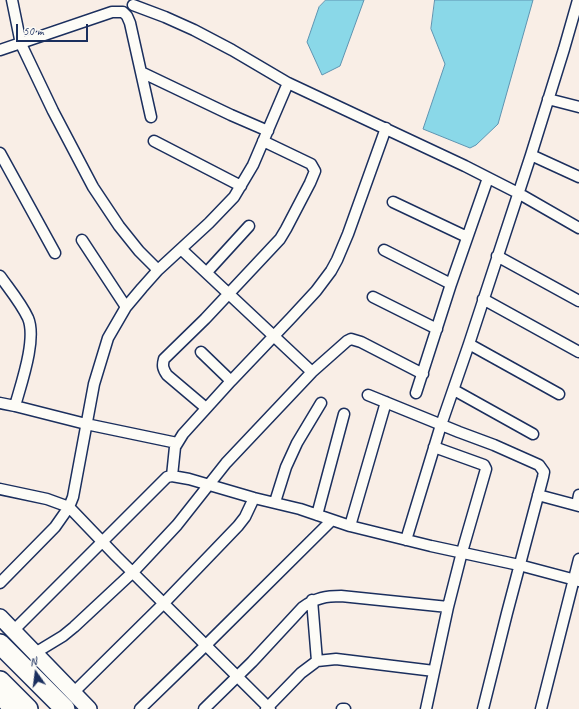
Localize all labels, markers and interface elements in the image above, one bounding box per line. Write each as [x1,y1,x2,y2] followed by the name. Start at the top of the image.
[18,16,90,42] scale bar
[23,23,43,39] text: 50 m
[16,653,56,693] north arrow
[28,654,38,669] text: N

